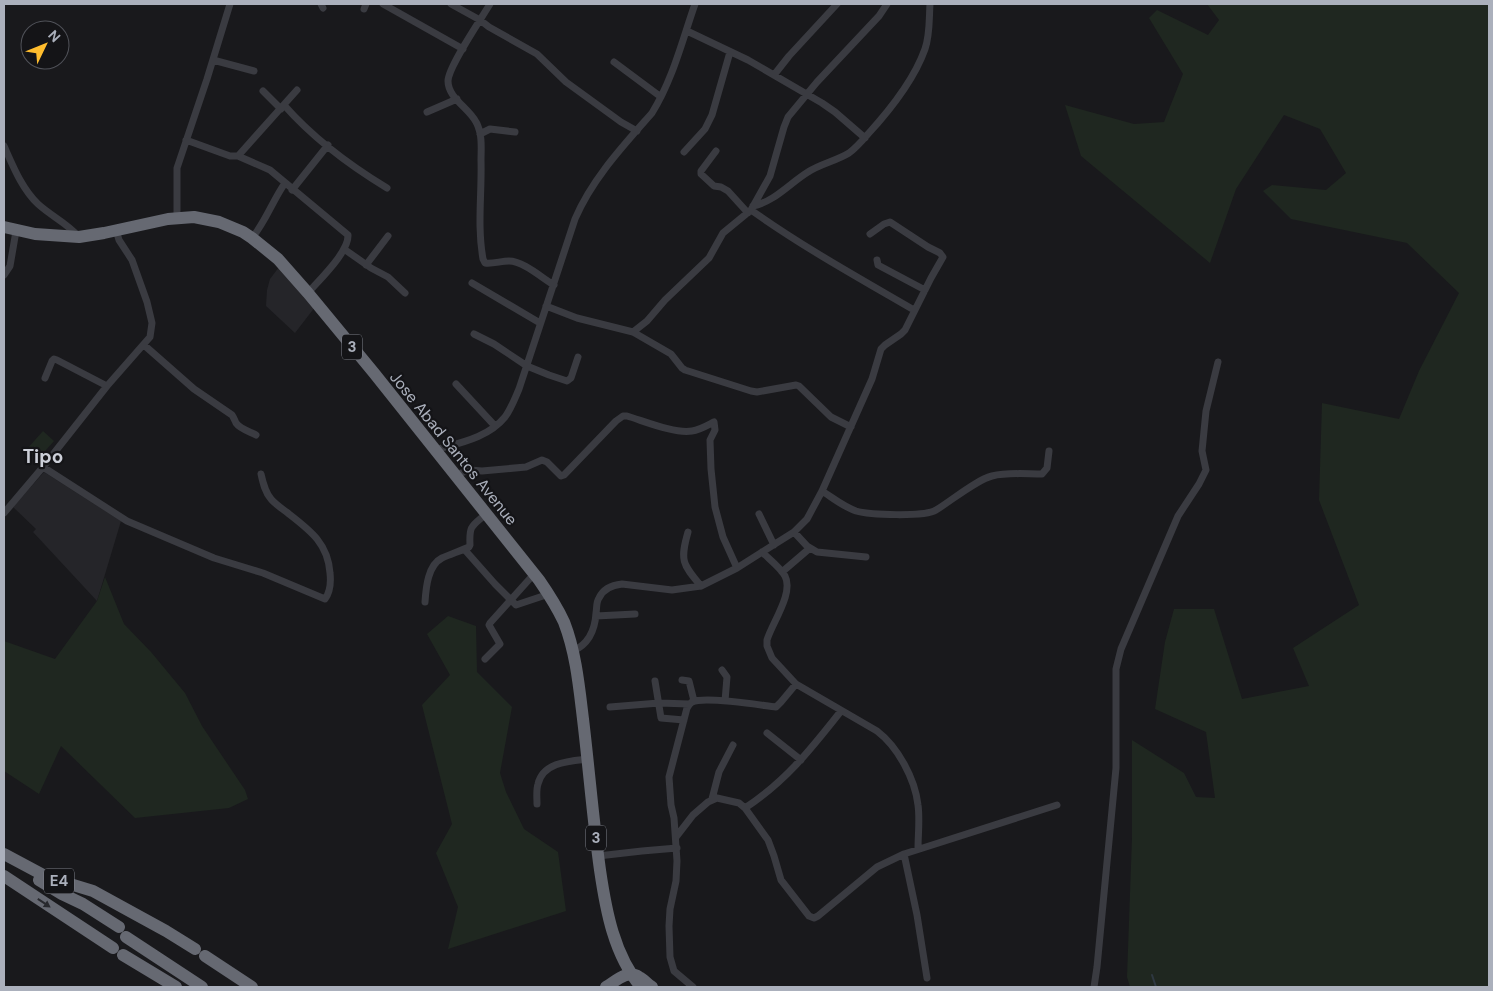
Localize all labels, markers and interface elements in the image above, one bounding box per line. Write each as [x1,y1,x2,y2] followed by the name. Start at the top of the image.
[20,20,70,70] north arrow
[44,26,65,46] text: N
[342,334,362,360] road number: 3
[385,367,522,529] street label: Jose Abad Santos Avenue
[23,444,63,469] district label: Tipo
[586,826,606,850] road number: 3
[44,868,74,894] road number: E4
[37,898,51,908] one-way arrow

